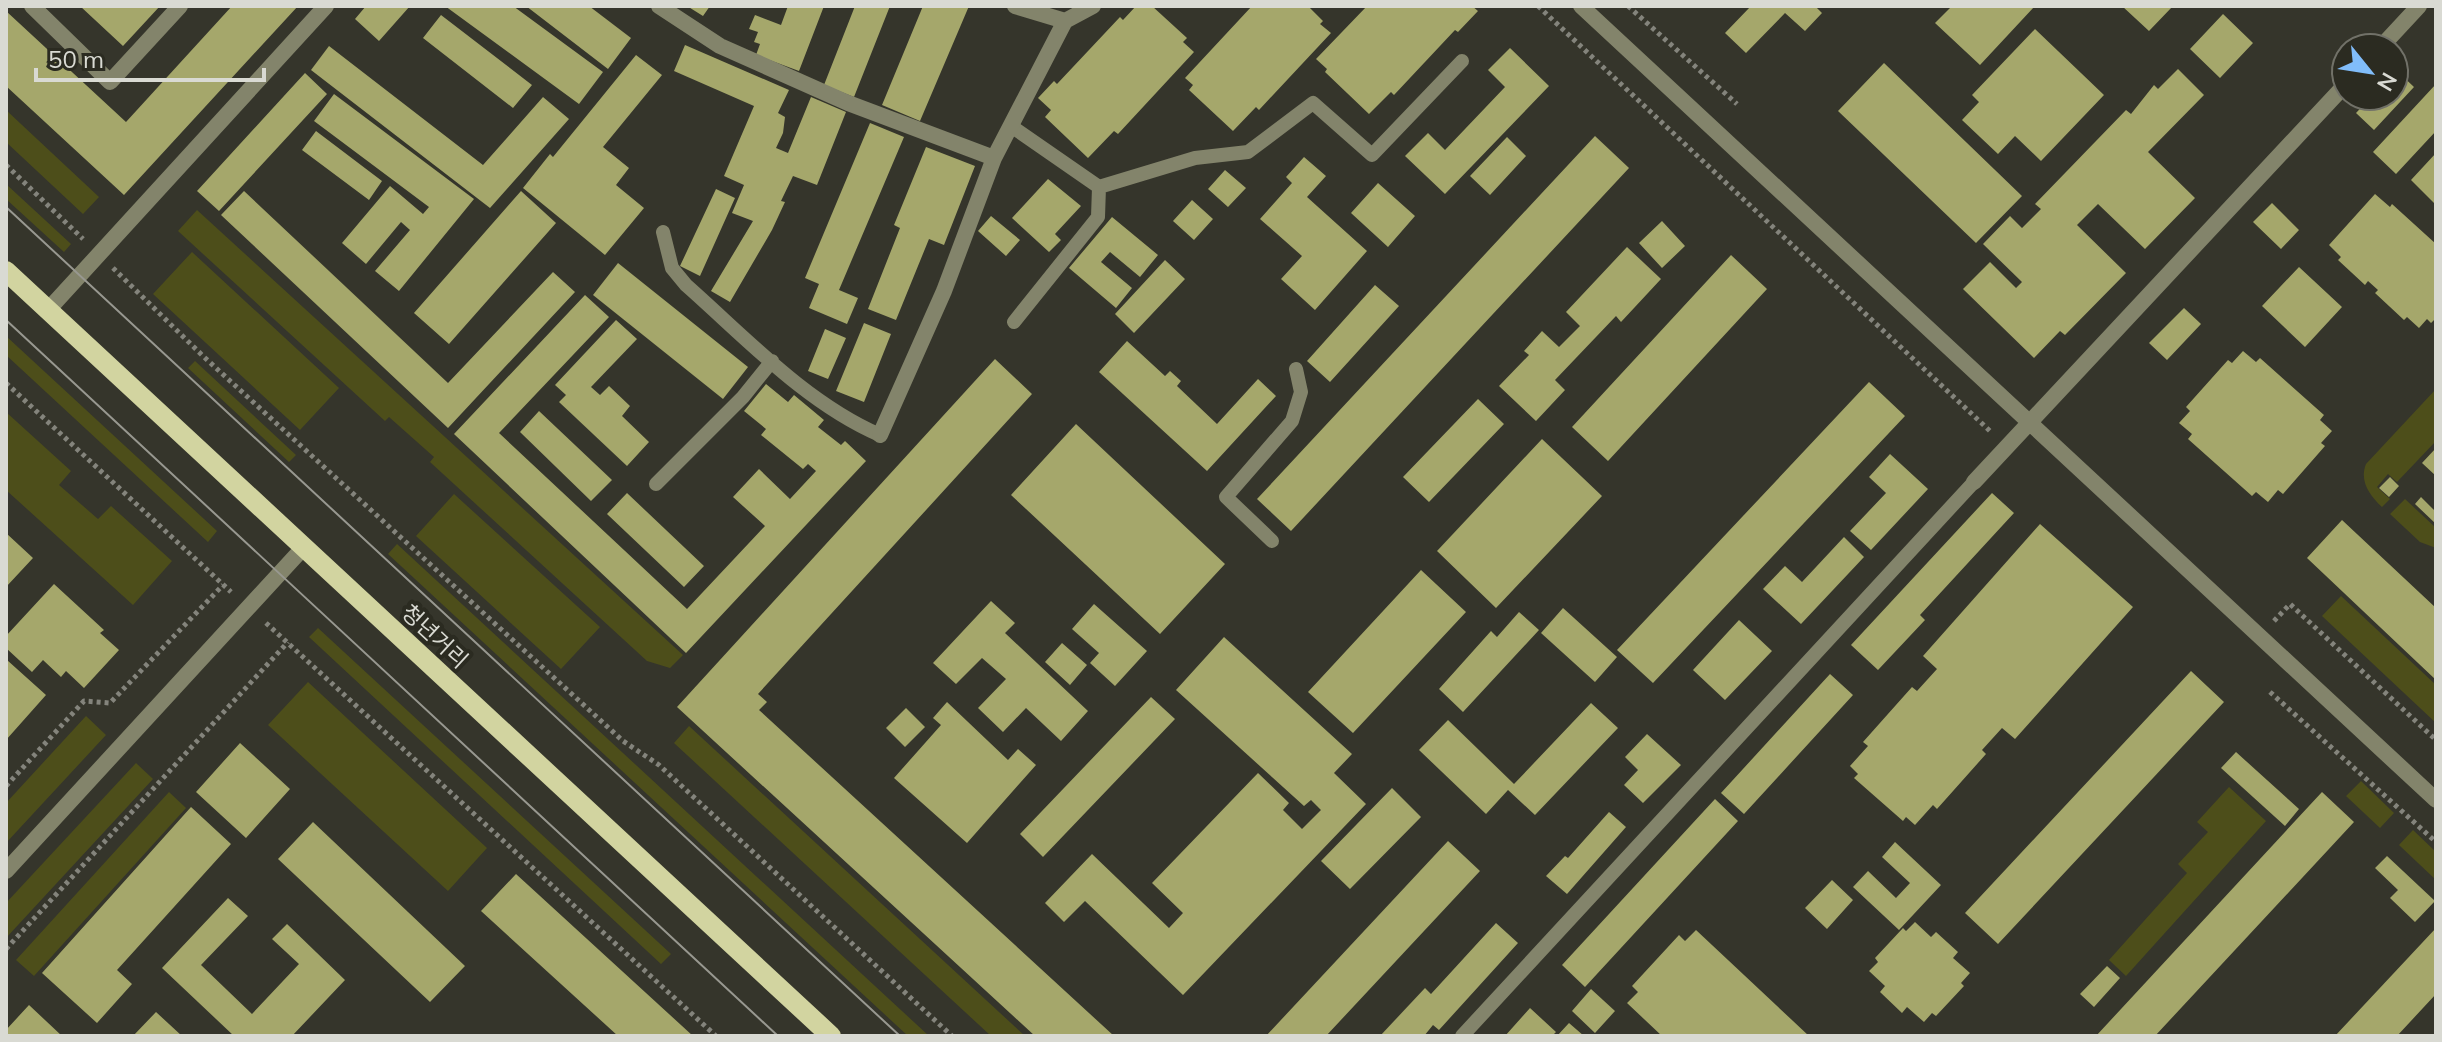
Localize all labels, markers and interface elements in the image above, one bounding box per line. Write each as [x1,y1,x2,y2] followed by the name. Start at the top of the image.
[36,32,264,82] scale bar
[2330,32,2410,112] north arrow
[48,44,104,74] text: 50 m
[2371,68,2404,96] text: N
[396,598,474,674] street label: 청년거리

